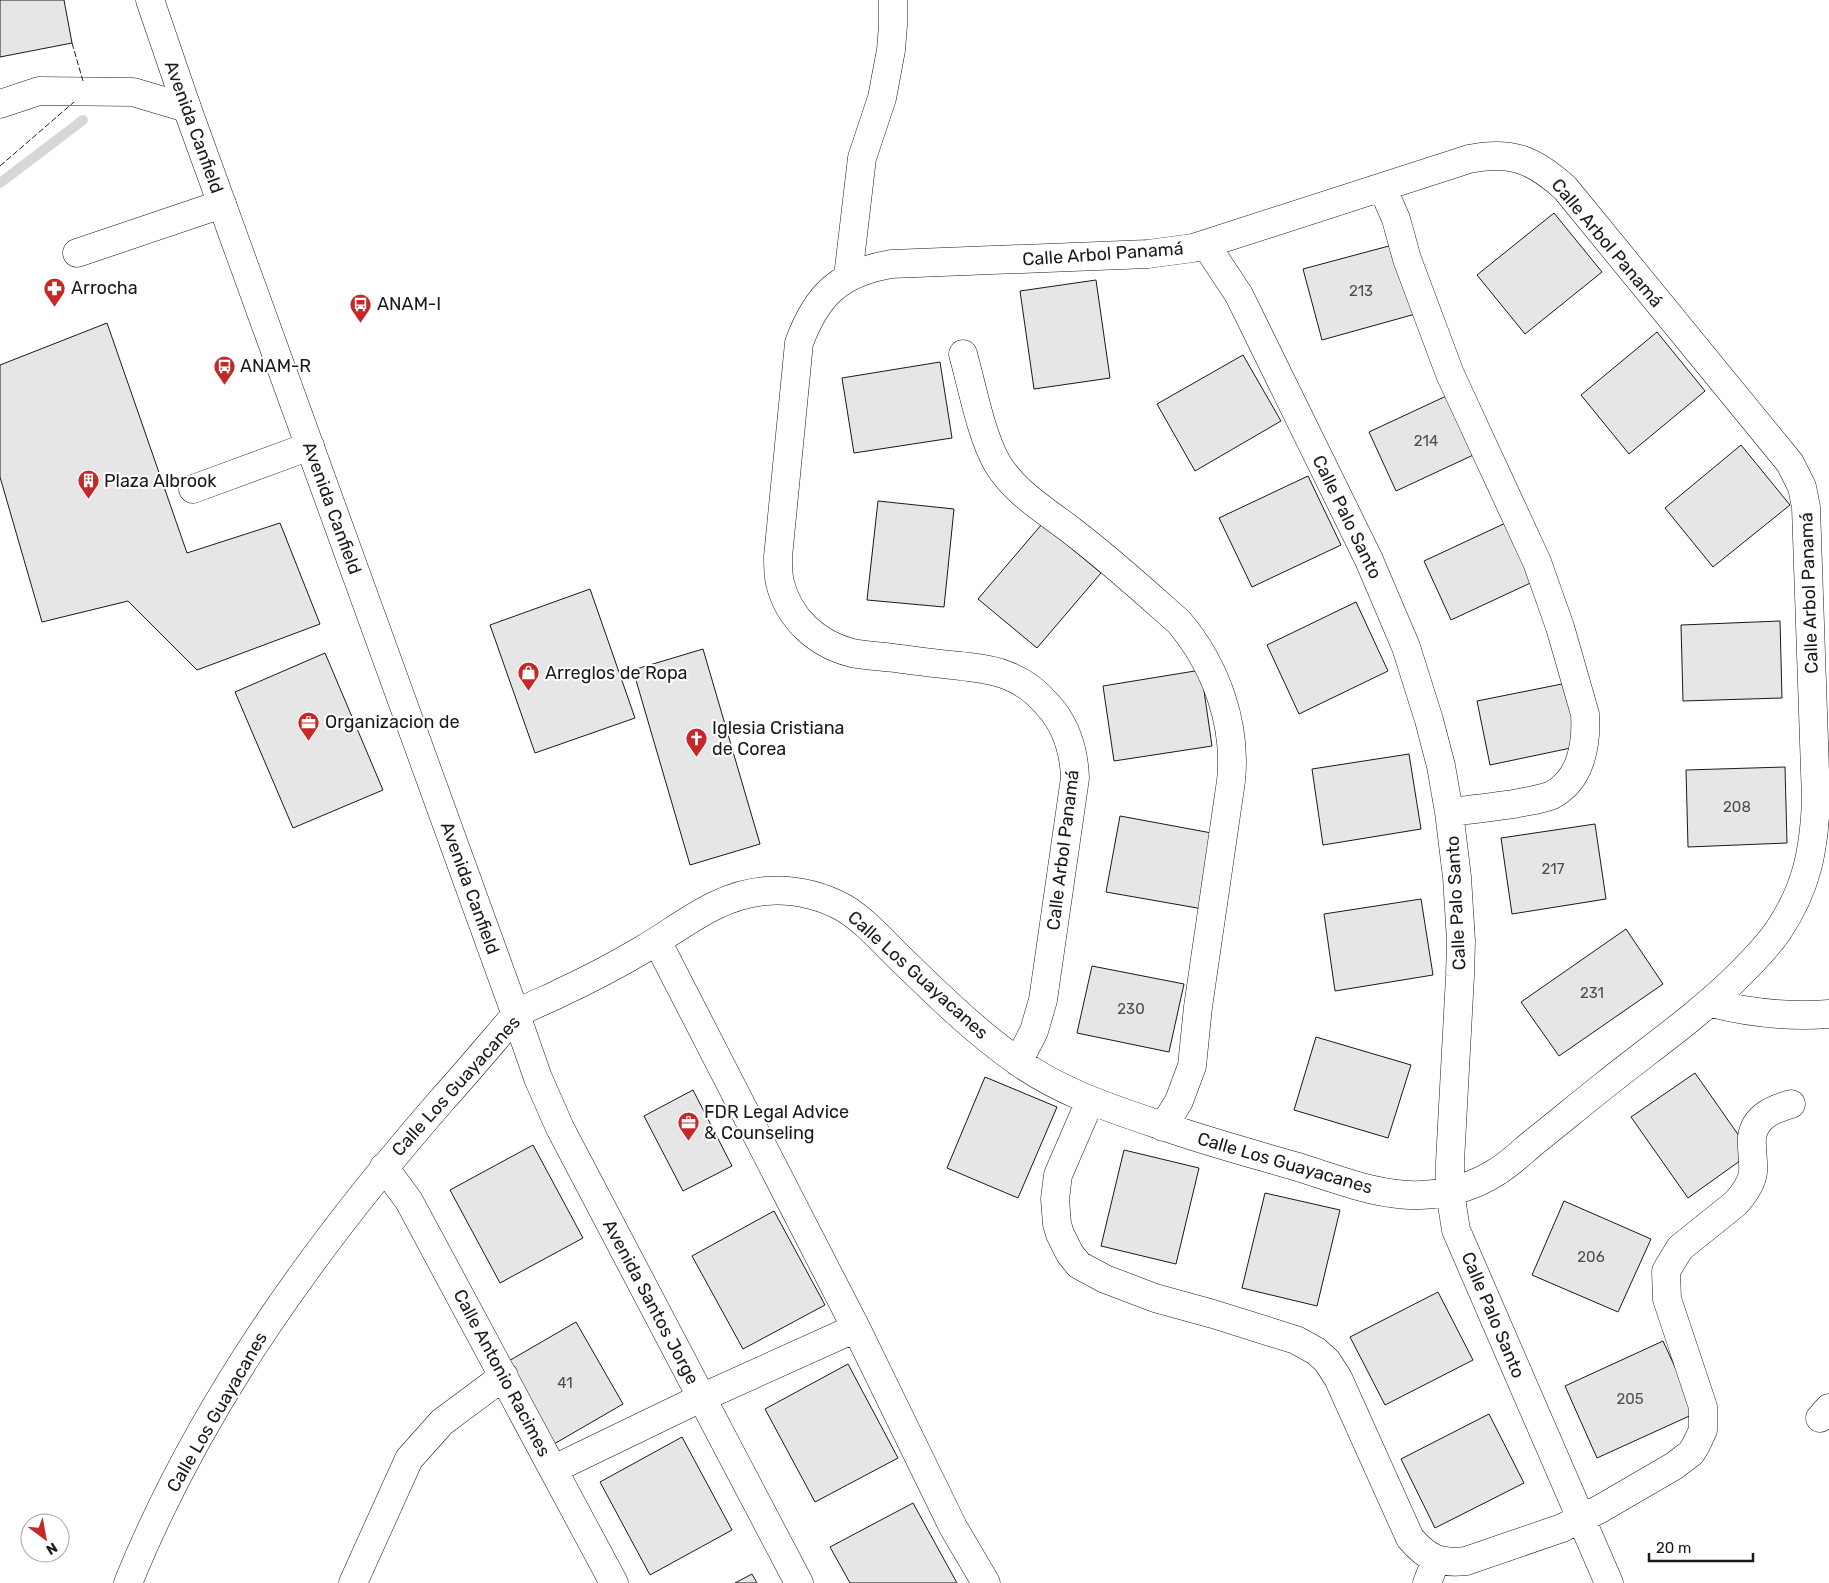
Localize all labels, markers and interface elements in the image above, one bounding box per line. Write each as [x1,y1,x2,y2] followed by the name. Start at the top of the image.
[160,58,228,196] street label: Avenida Canfield
[1547,174,1667,312] street label: Calle Arbol Panamá
[1022,237,1184,271] street label: Calle Arbol Panamá
[43,276,67,307] pharmacy icon: Arrocha
[71,277,138,299] place label: Arrocha
[1349,282,1373,300] house number: 213
[349,292,373,323] bus stop icon: ANAM-I
[377,293,441,315] place label: ANAM-I
[212,354,236,385] bus stop icon: ANAM-R
[240,355,311,377] place label: ANAM-R
[1414,432,1438,450] house number: 214
[298,439,366,577] street label: Avenida Canfield
[1308,452,1386,582] street label: Calle Palo Santo
[76,469,100,500] building icon: Plaza Albrook
[104,470,217,492] place label: Plaza Albrook
[1795,512,1823,674] street label: Calle Arbol Panamá
[517,661,541,692] shop icon: Arreglos de Ropa
[545,662,688,684] place label: Arreglos de Ropa
[297,710,321,741] office icon: Organizacion de
[325,711,460,733] place label: Organizacion de
[712,717,845,760] place label: Iglesia Cristiana de Corea
[684,726,708,757] church icon: Iglesia Cristiana de Corea
[1042,769,1084,931] street label: Calle Arbol Panamá
[1723,798,1751,816] house number: 208
[436,819,504,957] street label: Avenida Canfield
[1441,835,1471,971] street label: Calle Palo Santo
[1542,860,1565,878] house number: 217
[843,906,993,1044] street label: Calle Los Guayacanes
[1580,984,1604,1002] house number: 231
[1117,1000,1145,1018] house number: 230
[387,1011,525,1161] street label: Calle Los Guayacanes
[704,1101,849,1144] place label: FDR Legal Advice & Counseling
[676,1110,700,1141] office icon: FDR Legal Advice & Counseling
[1195,1127,1375,1199] street label: Calle Los Guayacanes
[598,1216,704,1388] street label: Avenida Santos Jorge
[1577,1248,1605,1266] house number: 206
[1457,1249,1529,1381] street label: Calle Palo Santo
[449,1286,555,1460] street label: Calle Antonio Racimes
[162,1328,272,1496] street label: Calle Los Guayacanes
[557,1374,573,1392] house number: 41
[1616,1390,1644,1408] house number: 205
[20,1513,70,1563] north arrow
[1649,1530,1753,1562] scale bar
[43,1539,60,1558] text: N
[1656,1539,1691,1557] text: 20 m

